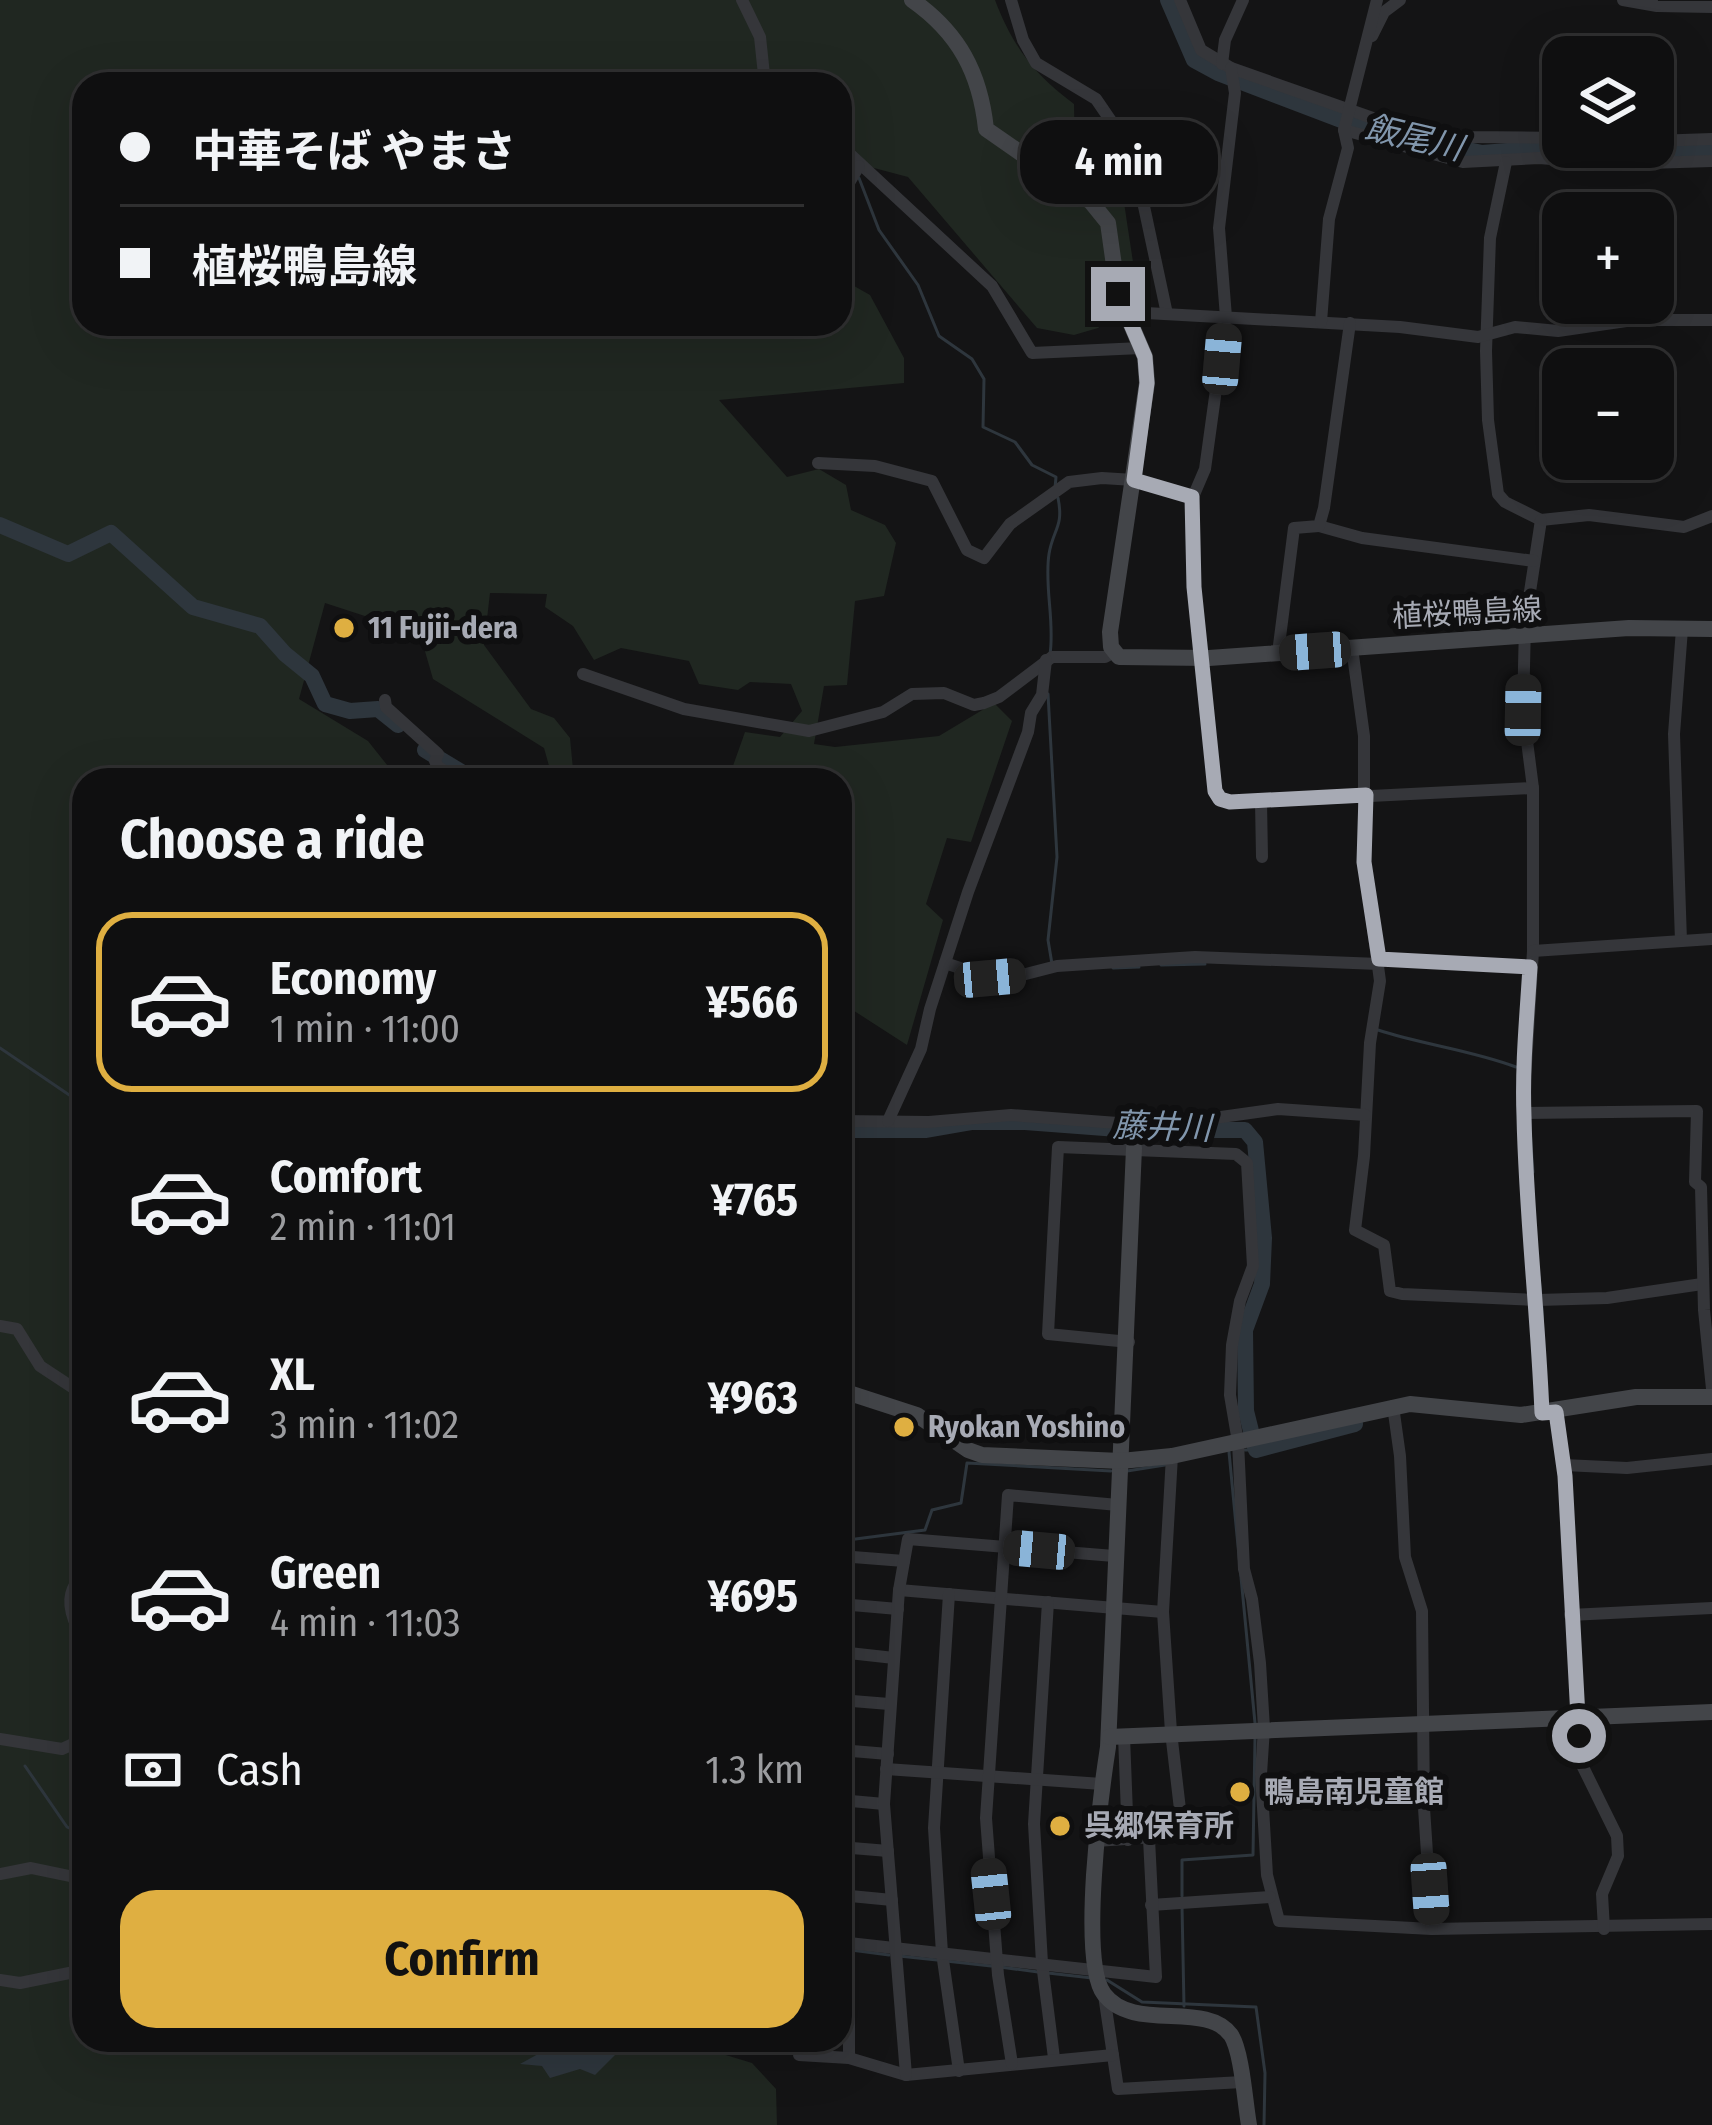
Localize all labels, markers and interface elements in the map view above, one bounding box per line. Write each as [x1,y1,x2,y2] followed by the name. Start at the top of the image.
[1542,36,1674,480] map controls
[1542,36,1674,168] button: layers
[1361,107,1470,169] water label: 飯尾川
[1019,120,1217,204] callout: 4 min
[192,125,516,179] text: 中華そば やまさ
[1075,139,1163,185] text: 4 min
[1542,192,1674,324] button: +
[192,240,417,294] text: 植桜鴨島線
[1091,267,1145,321] route end
[1201,322,1243,396] car
[1542,348,1674,480] button: −
[1391,591,1543,635] street label: 植桜鴨島線
[368,610,518,646] place label: 11 Fujii-dera
[331,615,357,641] marker: 11 Fujii-dera
[1278,631,1352,671] car
[1504,674,1542,746] car
[120,808,425,872] text: Choose a ride
[126,948,234,1056] icon: car
[270,952,436,1006] text: Economy
[953,957,1027,999] car
[706,975,798,1029] text: ¥566
[270,1006,460,1052] text: 1 min · 11:00
[1112,1105,1215,1149] water label: 藤井川
[126,1146,234,1254] icon: car
[270,1150,422,1204] text: Comfort
[711,1173,798,1227] text: ¥765
[270,1204,456,1250] text: 2 min · 11:01
[126,1344,234,1452] icon: car
[270,1348,315,1402] text: XL
[708,1371,798,1425] text: ¥963
[270,1402,459,1448] text: 3 min · 11:02
[928,1409,1125,1445] place label: Ryokan Yoshino
[891,1414,917,1440] marker: Ryokan Yoshino
[1002,1529,1076,1571] car
[126,1542,234,1650] icon: car
[270,1546,381,1600] text: Green
[708,1569,798,1623] text: ¥695
[270,1600,461,1646] text: 4 min · 11:03
[1552,1709,1606,1763] route start
[120,1737,186,1803] icon: cash
[216,1743,303,1797] text: Cash
[705,1747,804,1793] text: 1.3 km
[1264,1774,1444,1810] place label: 鴨島南児童館
[1227,1779,1253,1805] marker: 鴨島南児童館
[1084,1808,1234,1844] place label: 呉郷保育所
[1047,1813,1073,1839] marker: 呉郷保育所
[1410,1852,1450,1926] car
[969,1856,1013,1932] car
[120,1890,804,2028] button: Confirm

